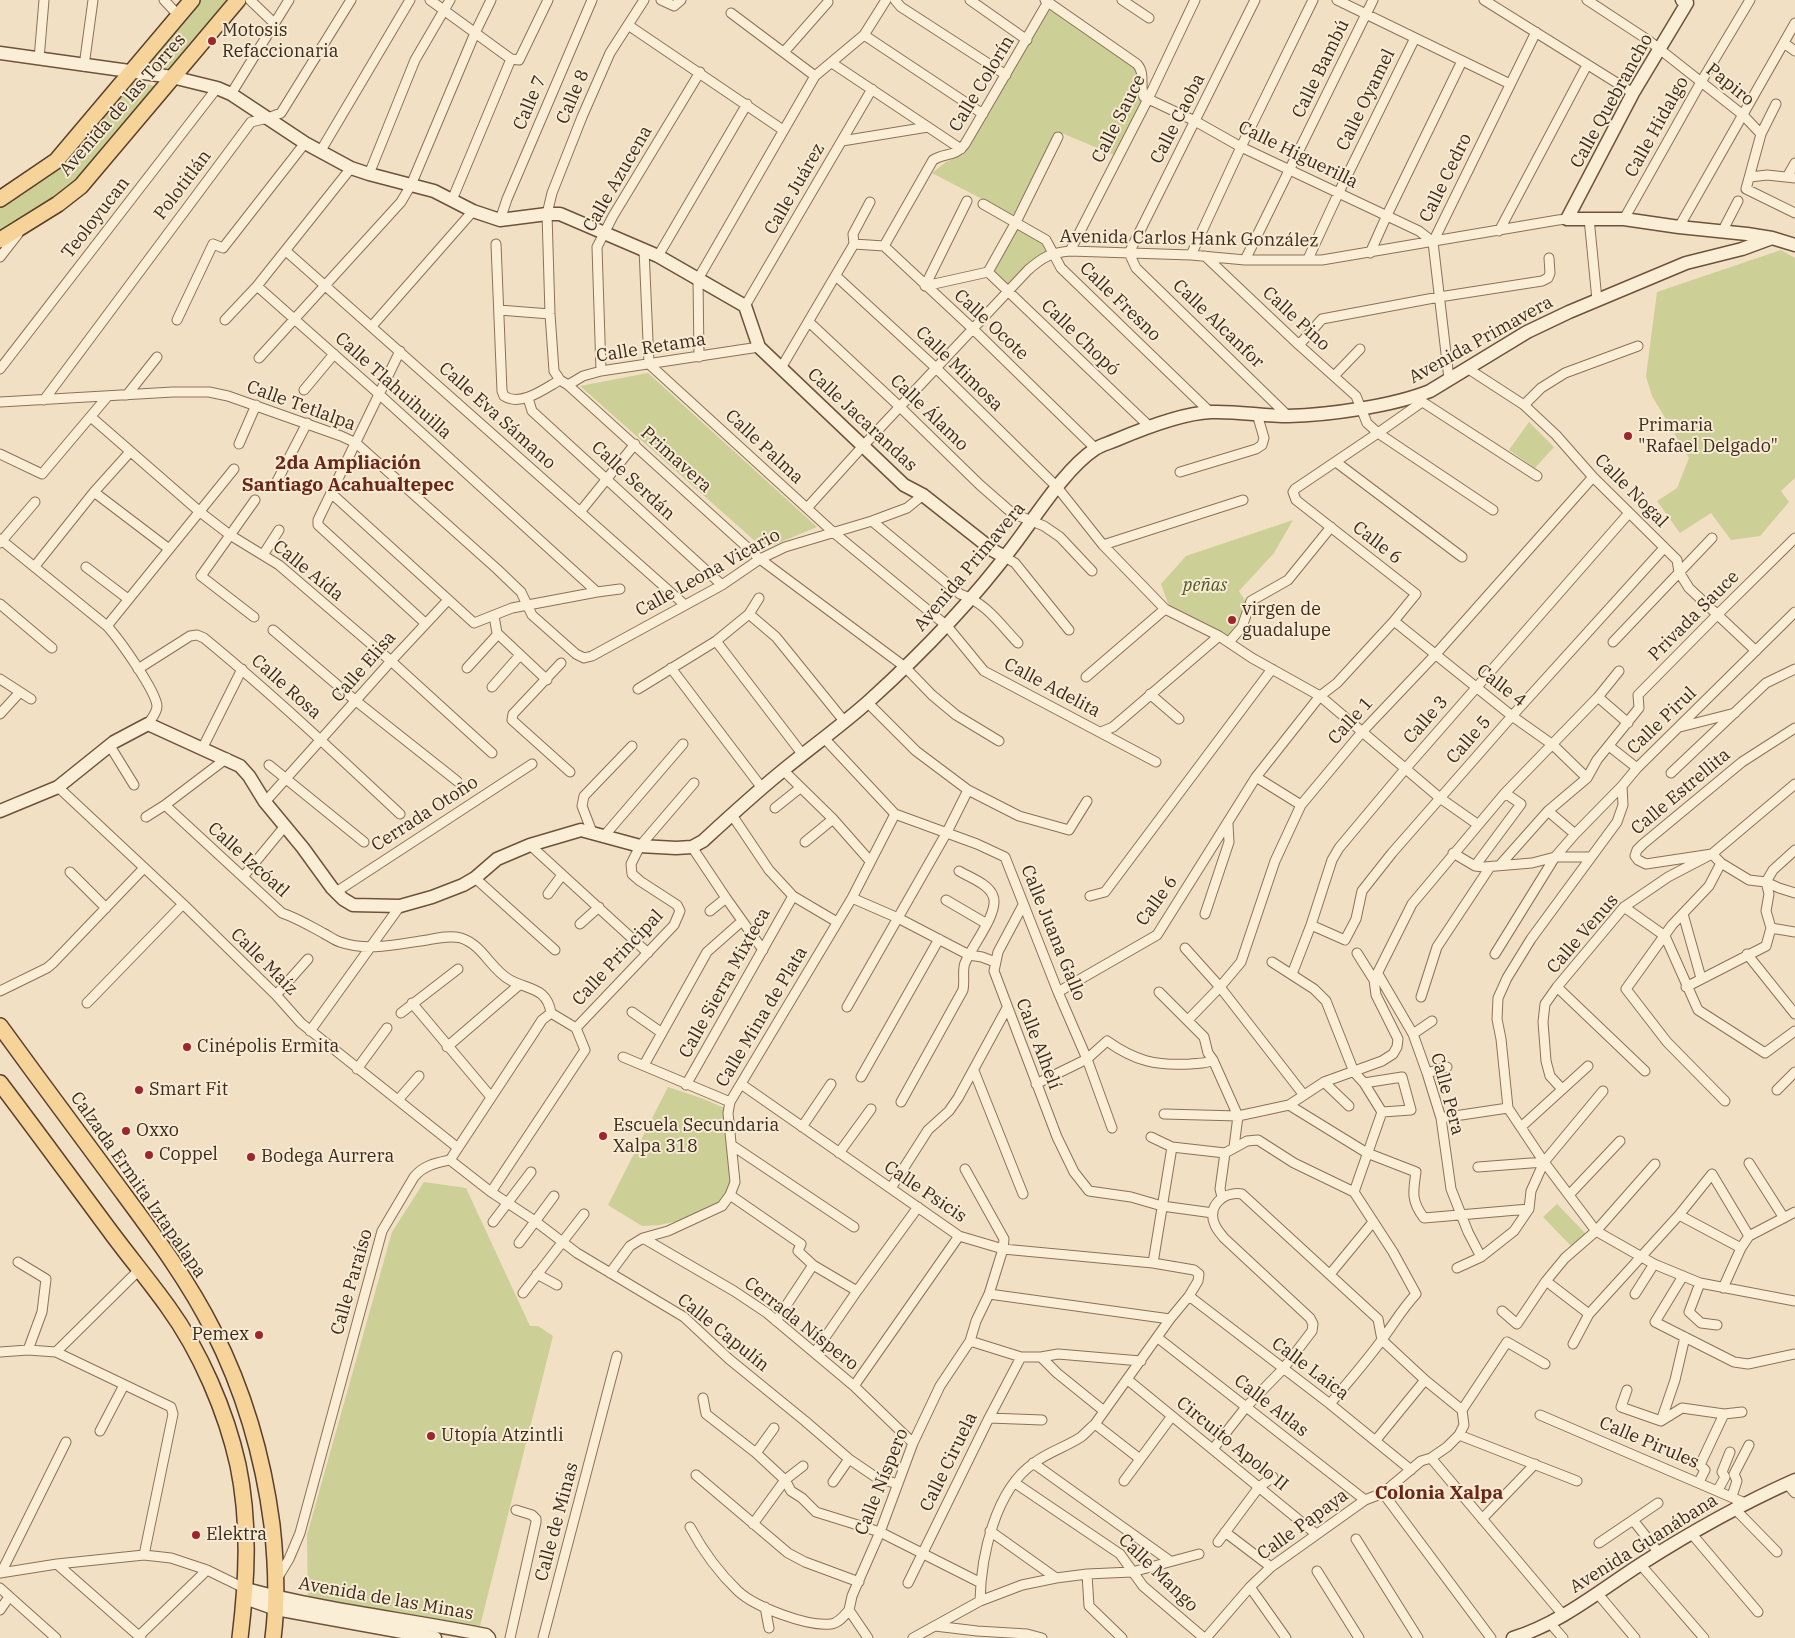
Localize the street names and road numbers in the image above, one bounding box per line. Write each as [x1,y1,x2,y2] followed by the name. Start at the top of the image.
[1288,16,1354,122] street label: Calle Bambú
[55,29,191,181] street label: Avenida de las Torres
[1566,30,1658,172] street label: Calle Quebrancho
[945,32,1019,136] street label: Calle Colorín
[1332,46,1400,154] street label: Calle Oyamel
[1702,59,1758,111] street label: Papiro
[552,67,594,127] street label: Calle 8
[1146,70,1210,168] street label: Calle Caoba
[1088,71,1150,167] street label: Calle Sauce
[509,73,551,133] street label: Calle 7
[1620,73,1694,181] street label: Calle Hidalgo
[1235,117,1361,193] street label: Calle Higuerilla
[579,122,657,236] street label: Calle Azucena
[1415,130,1477,226] street label: Calle Cedro
[760,140,830,238] street label: Calle Juárez
[150,146,216,224] street label: Polotitlán
[57,173,135,263] street label: Teoloyucan
[1059,226,1319,252] street label: Avenida Carlos Hank González
[1075,258,1165,346] street label: Calle Fresno
[1168,275,1268,373] street label: Calle Alcanfor
[1258,282,1334,356] street label: Calle Pino
[949,285,1033,365] street label: Calle Ocote
[1405,291,1557,389] street label: Avenida Primavera
[1036,295,1124,381] street label: Calle Chopó
[911,322,1007,416] street label: Calle Mimosa
[330,328,456,444] street label: Calle Tlahuihuilla
[595,329,707,367] street label: Calle Retama
[434,358,560,474] street label: Calle Eva Sámano
[803,364,921,476] street label: Calle Jacarandas
[885,370,973,456] street label: Calle Álamo
[243,376,359,436] street label: Calle Tetlalpa
[720,405,808,489] street label: Calle Palma
[636,422,716,498] street label: Primavera
[587,437,679,525] street label: Calle Serdán
[1590,450,1672,532] street label: Calle Nogal
[910,498,1030,636] street label: Avenida Primavera
[1348,517,1406,569] street label: Calle 6
[632,524,784,622] street label: Calle Leona Vicario
[268,536,348,606] street label: Calle Aída
[1644,566,1744,666] street label: Privada Sauce
[327,627,401,707] street label: Calle Elisa
[247,650,325,724] street label: Calle Rosa
[1000,654,1104,722] street label: Calle Adelita
[1472,660,1530,712] street label: Calle 4
[1623,683,1701,759] street label: Calle Pirul
[1399,691,1453,749] street label: Calle 3
[1324,693,1378,749] street label: Calle 1
[1442,711,1496,769] street label: Calle 5
[1627,744,1735,840] street label: Calle Estrellita
[368,771,482,857] street label: Cerrada Otoño
[203,818,293,902] street label: Calle Izcóatl
[1016,862,1090,1004] street label: Calle Juana Gallo
[1132,872,1182,930] street label: Calle 6
[1543,890,1623,978] street label: Calle Venus
[675,904,775,1062] street label: Calle Sierra Mixteca
[568,905,668,1011] street label: Calle Principal
[226,924,302,1000] street label: Calle Maíz
[712,943,812,1091] street label: Calle Mina de Plata
[1011,996,1065,1092] street label: Calle Alhelí
[1426,1050,1468,1138] street label: Calle Pera
[65,1088,211,1282] street label: Calzada Ermita Iztapalapa
[880,1156,970,1228] street label: Calle Psicis
[327,1227,377,1337] street label: Calle Paraíso
[739,1273,863,1375] street label: Cerrada Níspero
[673,1289,773,1377] street label: Calle Capulín
[1267,1333,1353,1405] street label: Calle Laica
[1230,1370,1312,1442] street label: Calle Atlas
[1172,1392,1292,1496] street label: Circuito Apolo II
[916,1409,982,1515] street label: Calle Ciruela
[1596,1412,1702,1474] street label: Calle Pirules
[851,1425,913,1539] street label: Calle Níspero
[531,1460,583,1584] street label: Calle de Minas
[1253,1485,1353,1565] street label: Calle Papaya
[1566,1490,1722,1598] street label: Avenida Guanábana
[1114,1530,1202,1616] street label: Calle Mango
[297,1573,475,1625] street label: Avenida de las Minas

